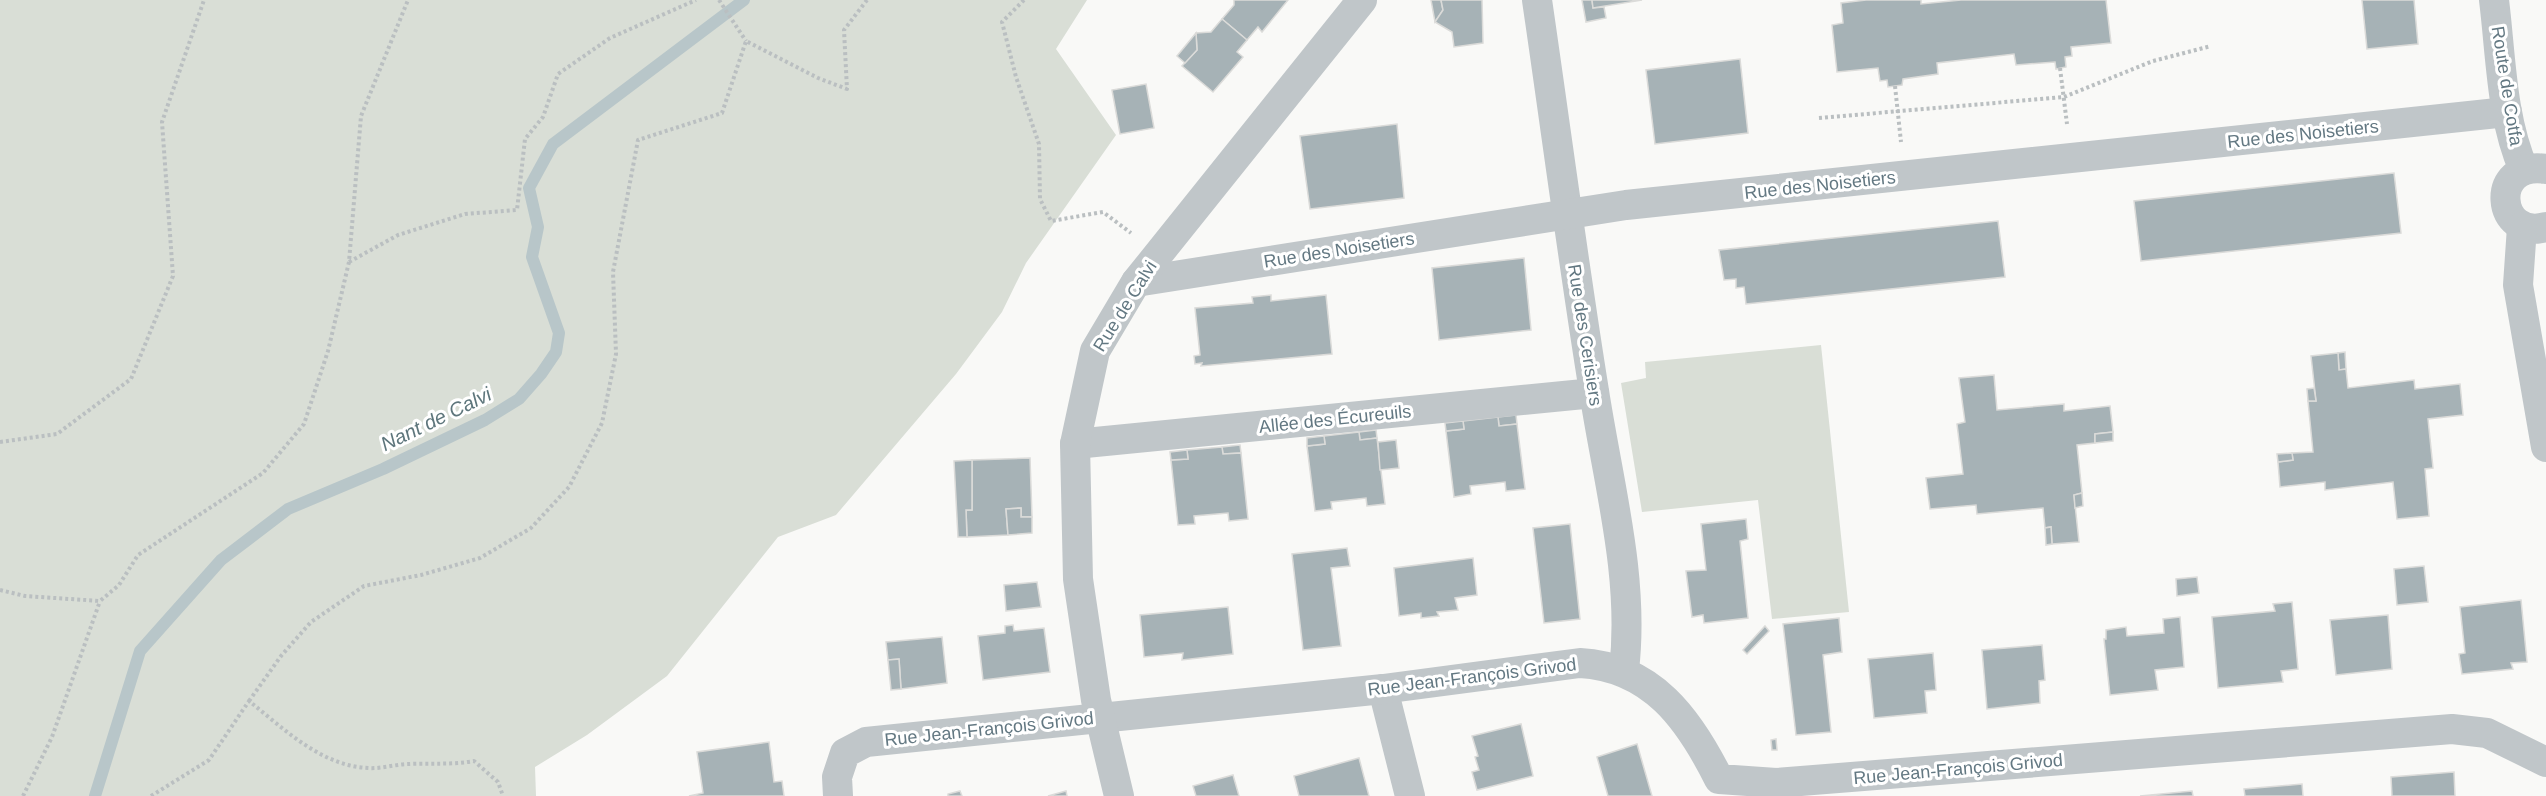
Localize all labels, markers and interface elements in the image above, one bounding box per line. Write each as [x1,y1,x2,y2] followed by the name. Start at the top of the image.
[2488,25,2527,148] street label: Route de Cotfa
[2226,116,2380,152] street label: Rue des Noisetiers
[1743,167,1897,203] street label: Rue des Noisetiers
[1262,228,1416,272] street label: Rue des Noisetiers
[1089,257,1161,355] street label: Rue de Calvi
[1564,263,1606,407] street label: Rue des Cerisiers
[377,383,495,455] water label: Nant de Calvi
[1258,401,1412,437] street label: Allée des Écureuils
[1367,654,1577,700] street label: Rue Jean-François Grivod
[883,708,1095,750] street label: Rue Jean-François Grivod
[1852,750,2064,788] street label: Rue Jean-François Grivod

